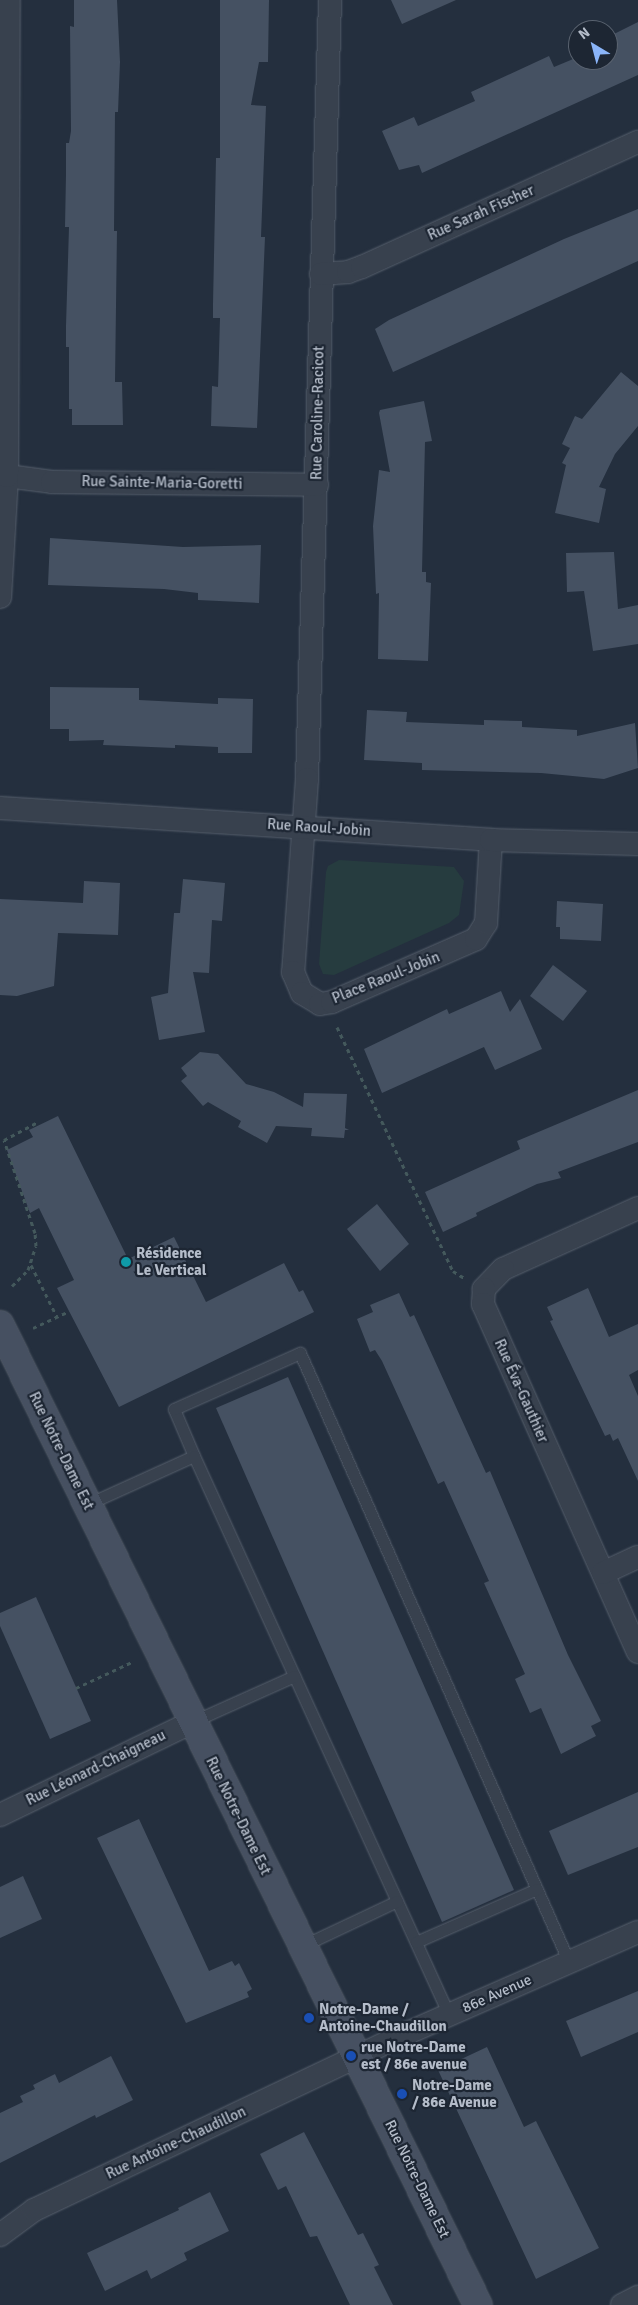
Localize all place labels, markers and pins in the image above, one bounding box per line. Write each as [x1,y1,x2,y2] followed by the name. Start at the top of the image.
[136,1244,206,1279] place label: Résidence Le Vertical
[120,1256,132,1268] marker: Résidence Le Vertical
[319,2000,447,2035] place label: Notre-Dame / Antoine-Chaudillon
[303,2012,315,2024] marker: Notre-Dame / Antoine-Chaudillon
[361,2038,467,2073] place label: rue Notre-Dame est / 86e avenue
[345,2050,357,2062] marker: rue Notre-Dame est / 86e avenue
[412,2076,497,2111] place label: Notre-Dame / 86e Avenue
[396,2088,408,2100] marker: Notre-Dame / 86e Avenue

